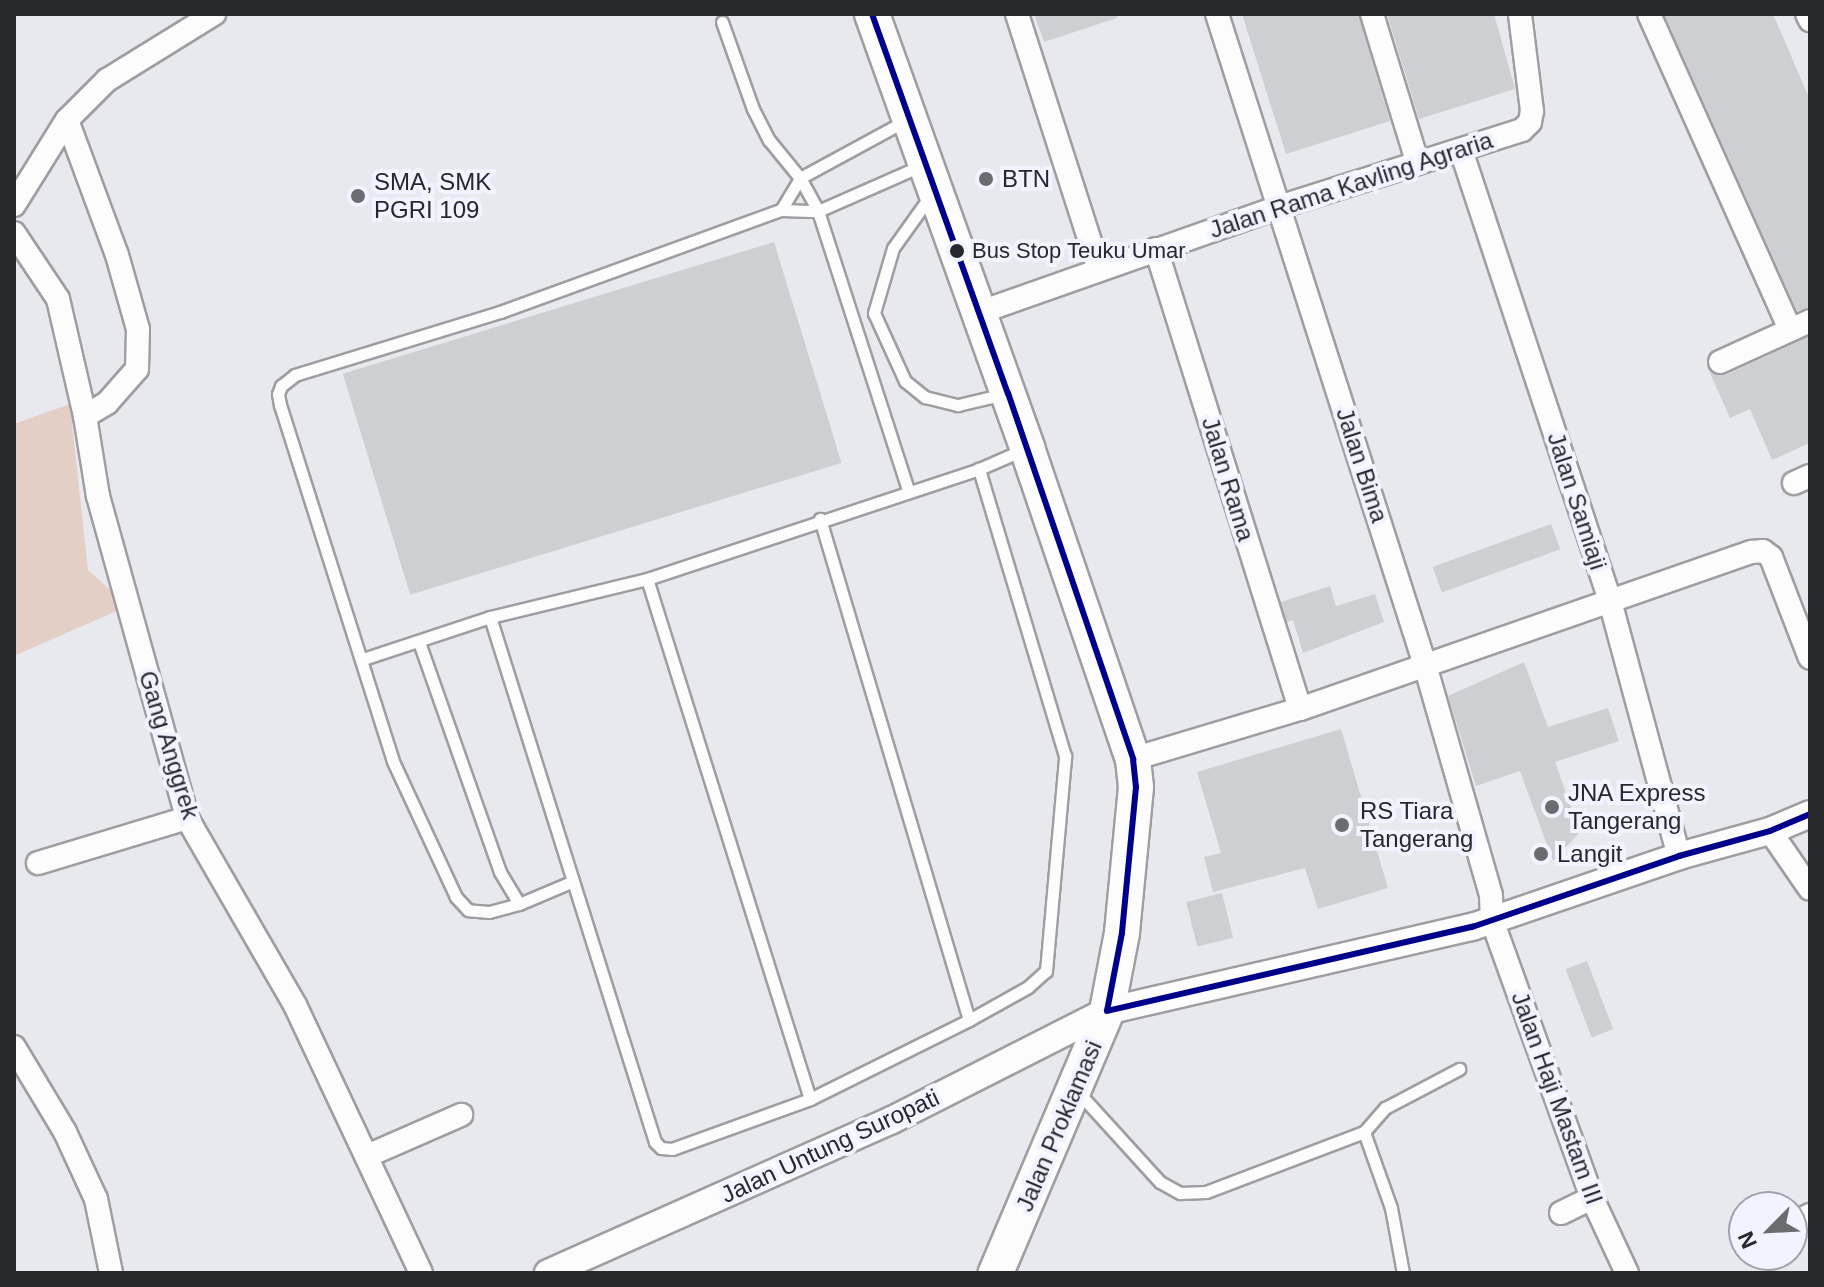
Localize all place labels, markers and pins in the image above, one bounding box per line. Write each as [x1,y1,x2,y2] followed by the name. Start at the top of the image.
[1002,165,1050,193] place label: BTN
[374,168,491,224] place label: SMA, SMK PGRI 109
[977,170,995,188] marker: BTN
[349,187,367,205] marker: SMA, SMK PGRI 109
[972,238,1186,264] place label: Bus Stop Teuku Umar
[949,243,965,259] marker: Bus Stop Teuku Umar
[1568,779,1707,835] place label: JNA Express Tangerang
[1360,797,1473,853] place label: RS Tiara Tangerang
[1543,798,1561,816] marker: JNA Express Tangerang
[1331,814,1353,836] marker: RS Tiara Tangerang
[1557,840,1622,868] place label: Langit
[1532,845,1550,863] marker: Langit

